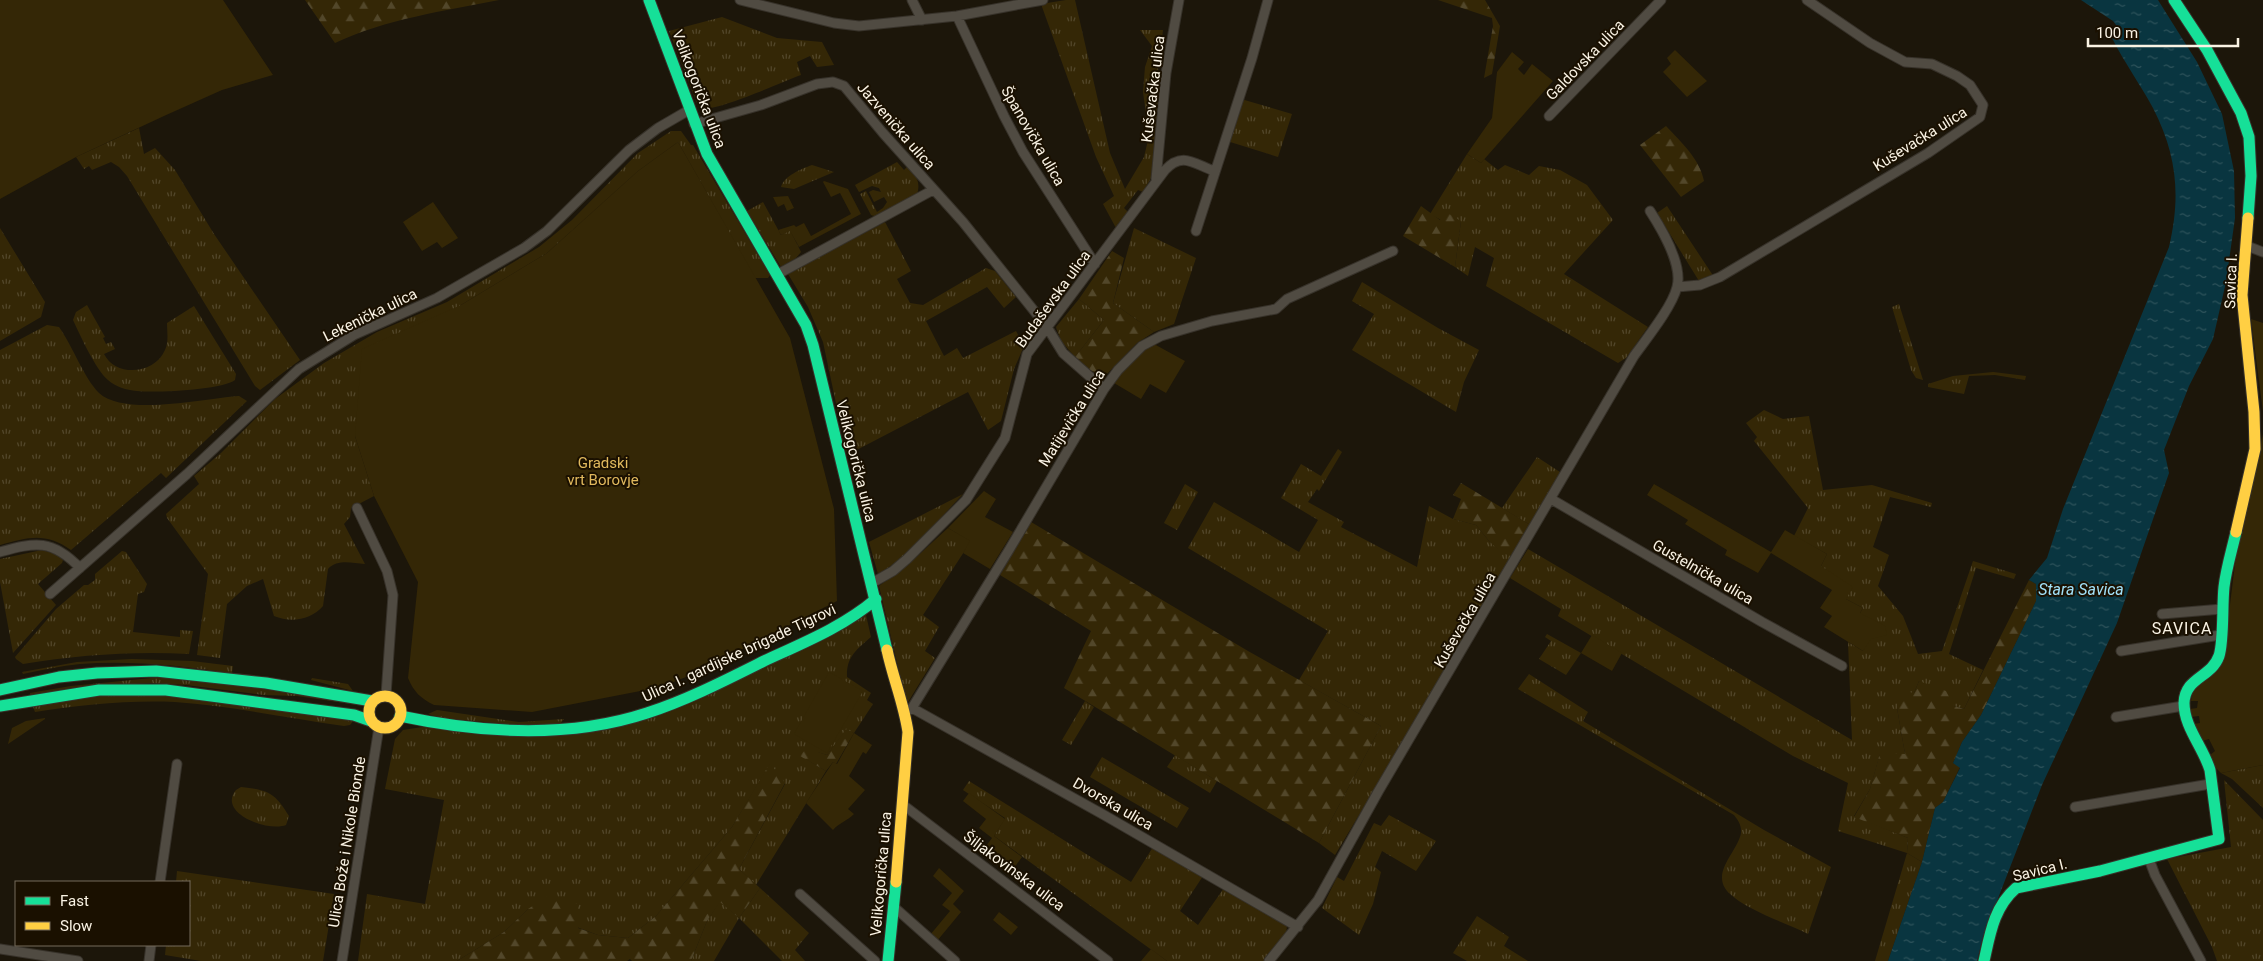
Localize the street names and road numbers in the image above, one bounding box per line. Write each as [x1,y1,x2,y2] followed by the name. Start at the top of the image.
[1542,16,1628,104] street label: Galdovska ulica
[668,27,730,151] street label: Velikogorička ulica
[1138,35,1168,143] street label: Kuševačka ulica
[853,79,939,173] street label: Jazvenička ulica
[997,83,1069,189] street label: Španovička ulica
[1870,103,1970,175] street label: Kuševačka ulica
[1012,247,1094,351] street label: Budaševska ulica
[2221,253,2241,309] street label: Savica I.
[320,284,420,346] street label: Lekenička ulica
[1035,366,1109,470] street label: Matijevička ulica
[832,398,880,524] street label: Velikogorička ulica
[1649,536,1757,608] street label: Gustelnička ulica
[1430,569,1500,671] street label: Kuševačka ulica
[639,600,839,706] street label: Ulica I. gardijske brigade Tigrovi
[325,755,369,929] street label: Ulica Bože i Nikole Bionde
[1070,774,1156,834] street label: Dvorska ulica
[867,811,895,937] street label: Velikogorička ulica
[960,827,1068,915] street label: Šiljakovinska ulica
[2011,855,2069,885] street label: Savica I.

